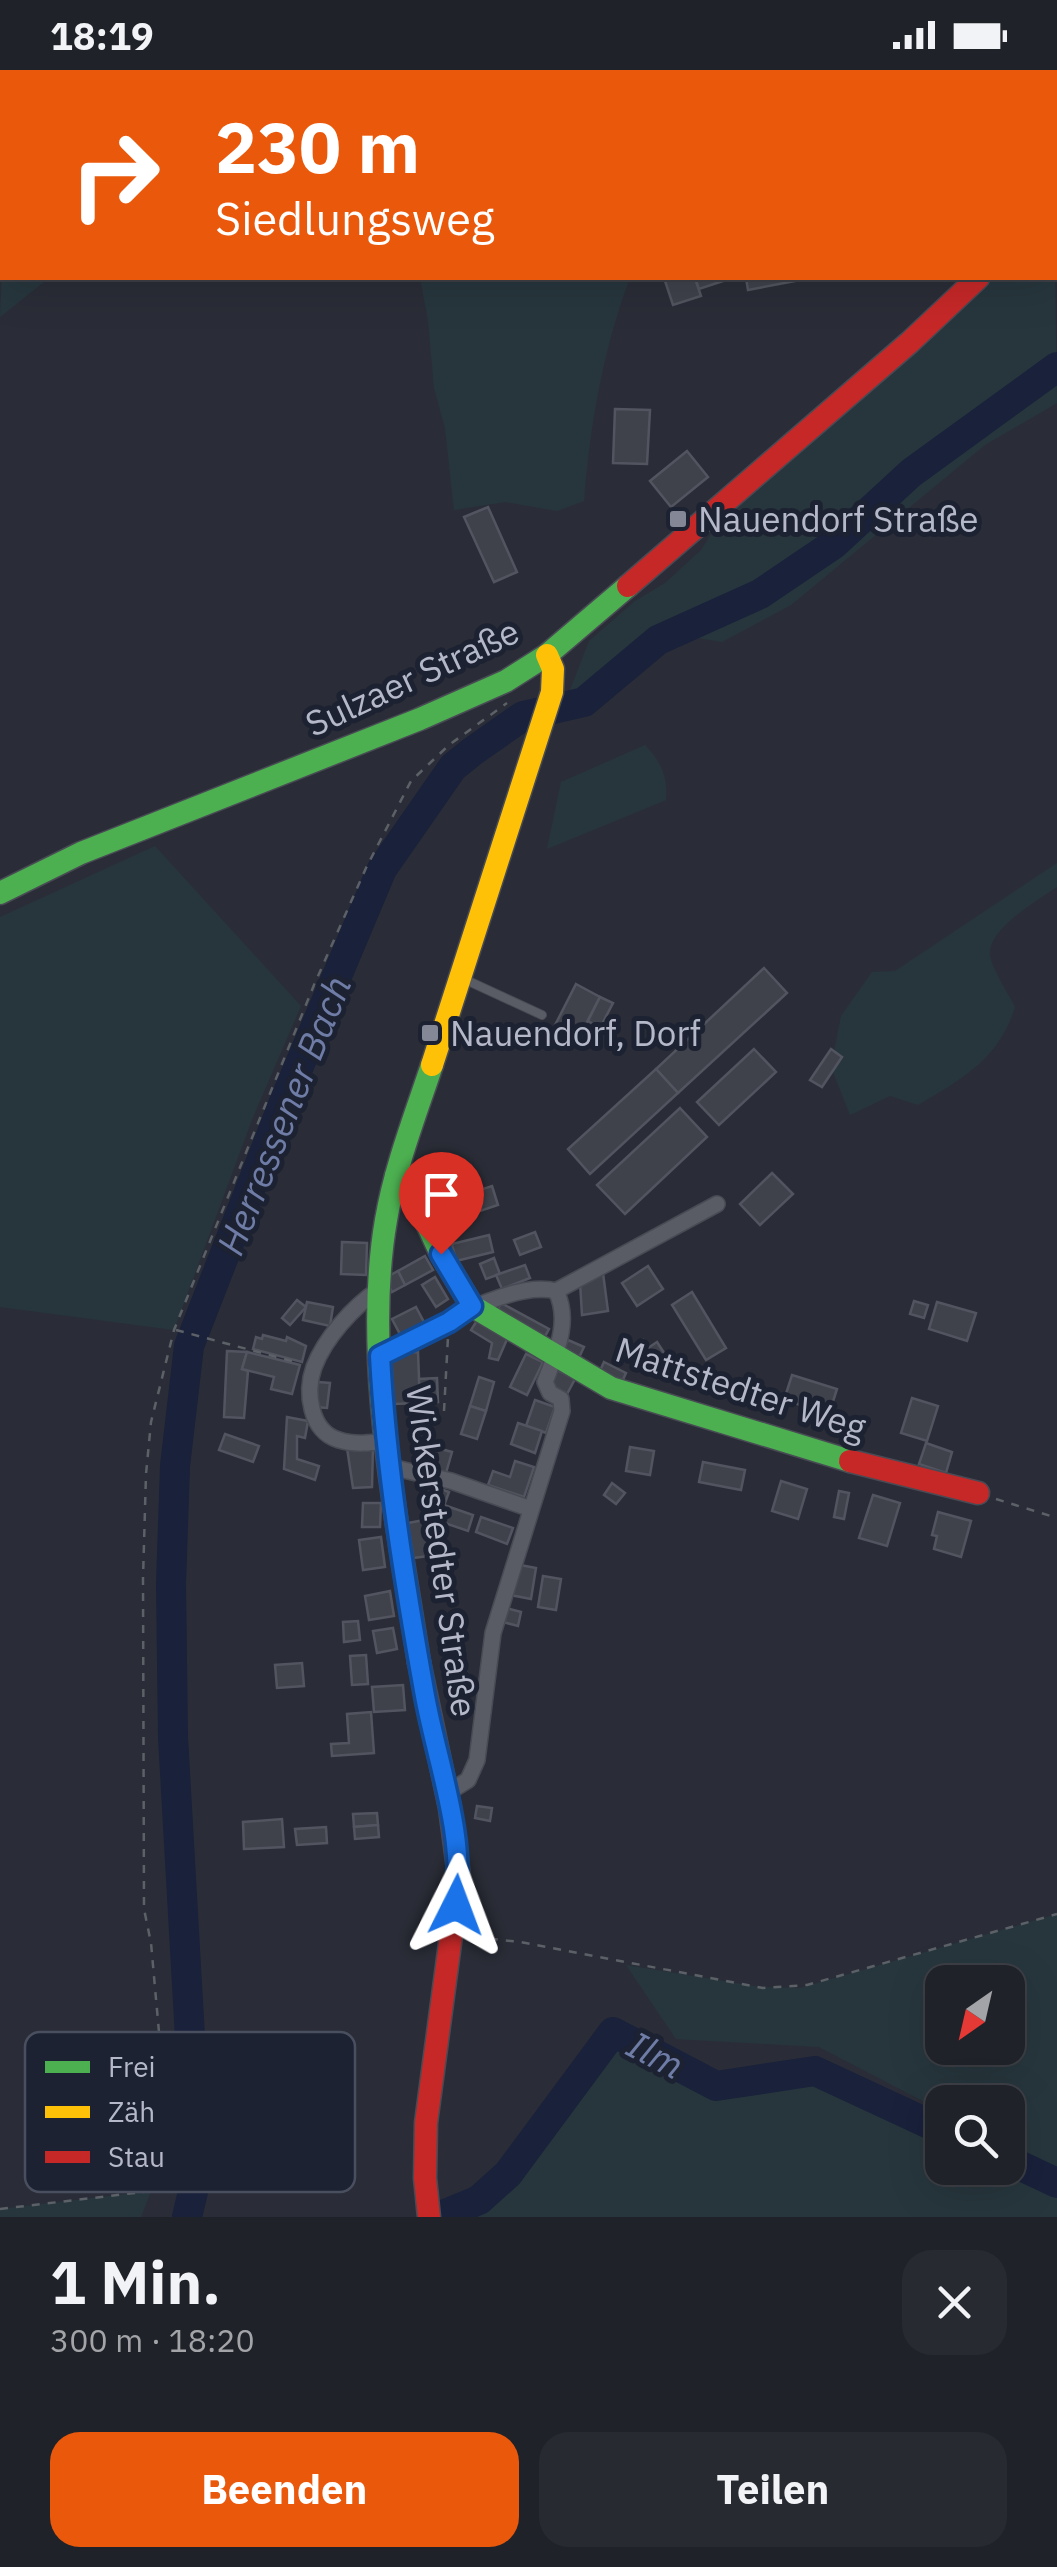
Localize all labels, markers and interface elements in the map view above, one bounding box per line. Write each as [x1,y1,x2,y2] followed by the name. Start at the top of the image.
[50,11,154,60] text: 18:19
[215,101,420,192] text: 230 m
[50,110,180,240] icon: right
[215,189,495,247] text: Siedlungsweg
[698,496,979,542] place label: Nauendorf Straße
[667,508,689,530] marker: Nauendorf Straße
[298,607,526,747] street label: Sulzaer Straße
[205,968,361,1262] water label: Herressener Bach
[450,1010,701,1056] place label: Nauendorf, Dorf
[419,1022,441,1044] marker: Nauendorf, Dorf
[399,1152,484,1255] pin
[414,1167,469,1222] icon: arrive
[610,1326,873,1450] street label: Mattstedter Weg
[396,1382,488,1720] street label: Wickerstedter Straße
[404,1853,508,1957] position arrow
[925,1965,1025,2065] north arrow
[925,1965,1025,2185] map controls
[619,2019,693,2089] water label: Ilm
[25,2032,355,2192] legend
[108,2048,156,2085] text: Frei
[925,2085,1025,2185] button: search
[108,2093,155,2130] text: Zäh
[108,2138,165,2175] text: Stau
[50,2242,221,2321] text: 1 Min.
[902,2250,1007,2355] button: close
[50,2319,255,2361] text: 300 m · 18:20
[50,2432,519,2547] button: Beenden
[539,2432,1007,2547] button: Teilen

